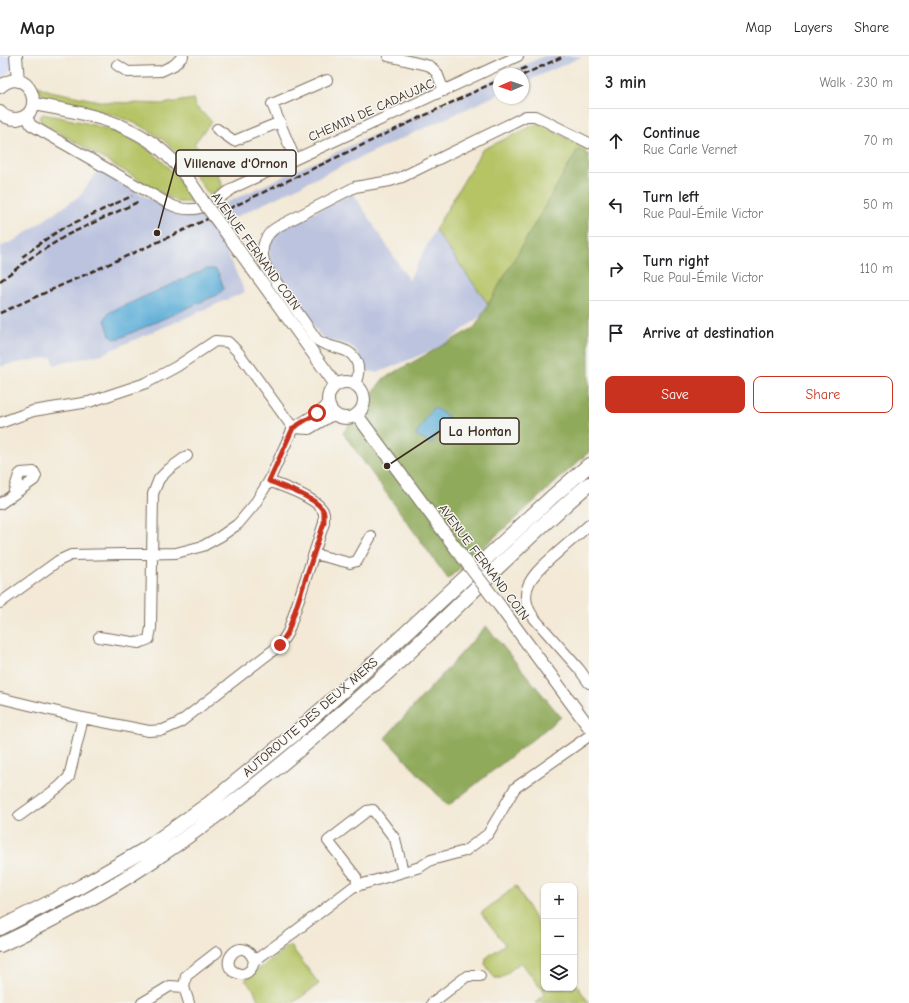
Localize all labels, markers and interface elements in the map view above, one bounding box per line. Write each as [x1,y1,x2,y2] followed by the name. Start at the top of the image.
[20,17,55,39] text: Map
[745,19,772,36] text: Map
[794,19,832,36] text: Layers
[854,19,889,36] text: Share
[493,68,529,104] north arrow
[605,73,646,92] text: 3 min
[306,75,436,145] street label: CHEMIN DE CADAUJAC
[819,75,893,90] text: Walk · 230 m
[643,124,700,142] text: Continue
[605,130,627,152] icon: ahead
[864,133,893,148] text: 70 m
[643,142,737,157] text: Rue Carle Vernet
[176,150,296,176] callout: Villenave d'Ornon
[184,155,288,172] text: Villenave d'Ornon
[643,188,699,206] text: Turn left
[208,189,304,313] street label: AVENUE FERNAND COIN
[605,194,627,216] icon: left
[863,197,893,212] text: 50 m
[643,206,763,221] text: Rue Paul-Émile Victor
[643,252,709,270] text: Turn right
[605,258,627,280] icon: right
[860,261,893,276] text: 110 m
[643,270,763,285] text: Rue Paul-Émile Victor
[605,322,627,344] icon: arrive
[643,324,774,342] text: Arrive at destination
[605,376,745,413] button: Save
[753,376,893,413] button: Share
[308,404,326,422] route start
[440,418,519,444] callout: La Hontan
[448,423,512,440] text: La Hontan
[435,501,533,623] street label: AVENUE FERNAND COIN
[271,636,289,654] route end
[239,654,381,780] street label: AUTOROUTE DES DEUX MERS
[541,883,577,991] map controls
[541,883,577,919] button: +
[541,919,577,955] button: −
[541,955,577,991] button: layers

